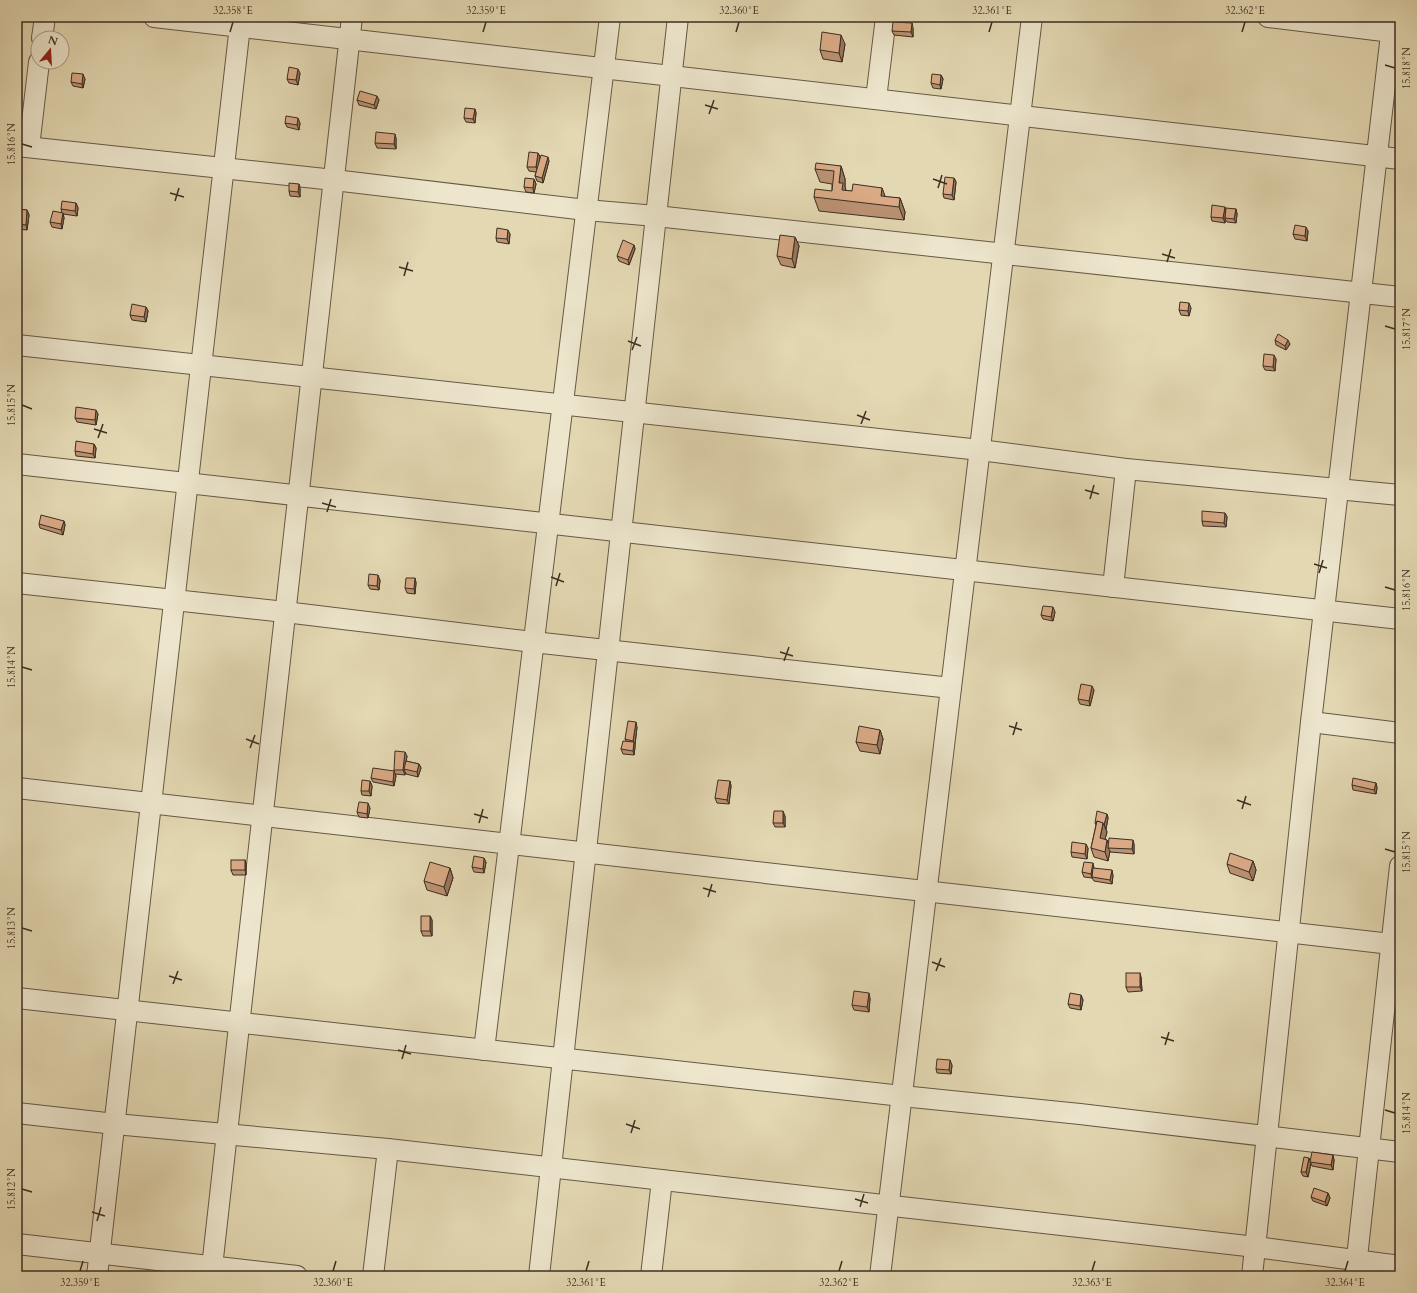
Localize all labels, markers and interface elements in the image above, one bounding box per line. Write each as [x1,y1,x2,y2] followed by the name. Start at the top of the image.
[213,4,253,18] text: 32.358°E
[466,4,506,18] text: 32.359°E
[719,4,759,18] text: 32.360°E
[972,4,1012,18] text: 32.361°E
[1225,4,1265,18] text: 32.362°E
[30,30,70,70] north arrow
[46,32,60,50] text: N
[1400,47,1414,89] text: 15.818°N
[5,123,19,165] text: 15.816°N
[1400,308,1414,350] text: 15.817°N
[5,384,19,426] text: 15.815°N
[1400,569,1414,611] text: 15.816°N
[5,646,19,688] text: 15.814°N
[1400,831,1414,873] text: 15.815°N
[5,907,19,949] text: 15.813°N
[1400,1092,1414,1134] text: 15.814°N
[5,1168,19,1210] text: 15.812°N
[60,1276,100,1290] text: 32.359°E
[313,1276,353,1290] text: 32.360°E
[566,1276,606,1290] text: 32.361°E
[819,1276,859,1290] text: 32.362°E
[1072,1276,1112,1290] text: 32.363°E
[1325,1276,1365,1290] text: 32.364°E

